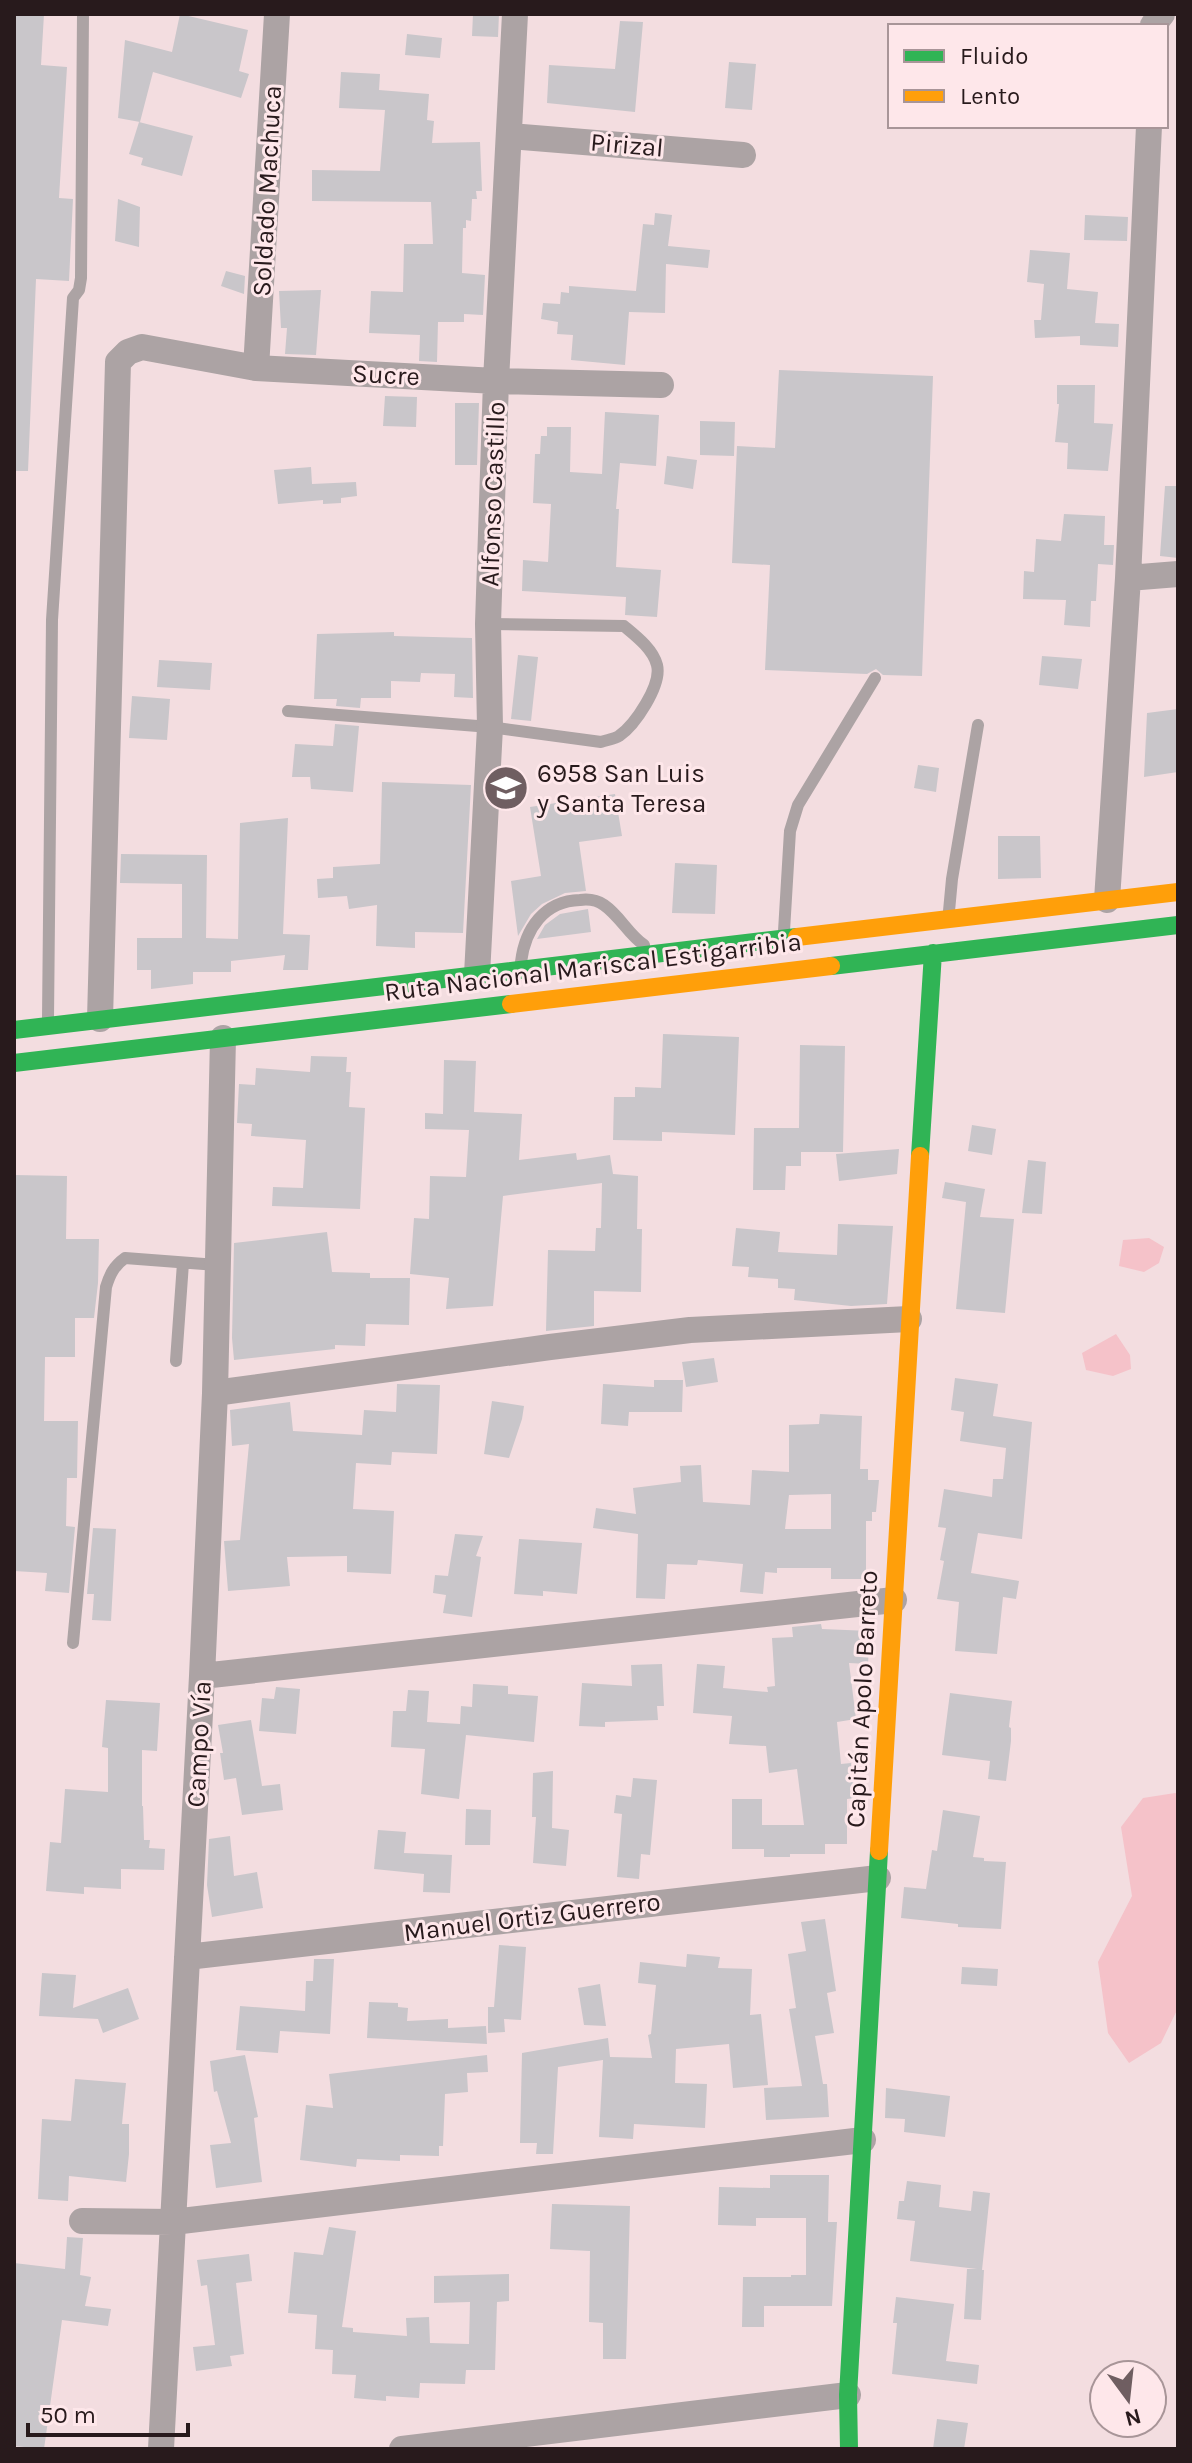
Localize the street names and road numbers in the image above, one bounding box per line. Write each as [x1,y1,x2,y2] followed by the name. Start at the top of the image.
[246,85,288,297] street label: Soldado Machuca
[589,126,665,164] street label: Pirizal
[351,358,421,392] street label: Sucre
[474,401,512,587] street label: Alfonso Castillo
[383,926,803,1008] street label: Ruta Nacional Mariscal Estigarribia
[840,1569,884,1829] street label: Capitán Apolo Barreto
[180,1680,218,1808] street label: Campo Vía
[402,1886,662,1948] street label: Manuel Ortiz Guerrero

